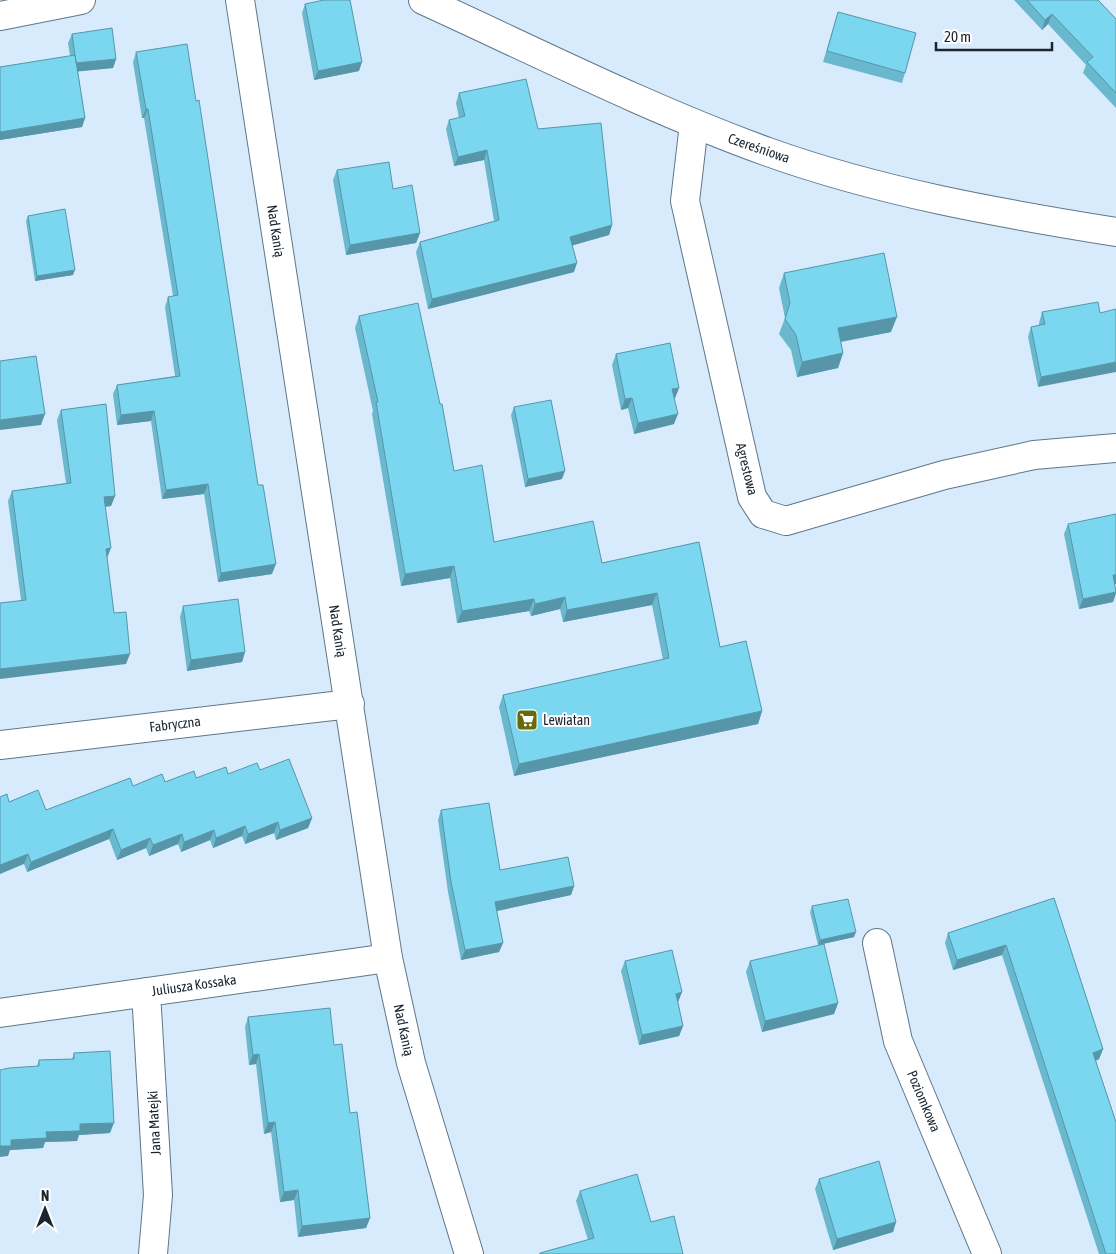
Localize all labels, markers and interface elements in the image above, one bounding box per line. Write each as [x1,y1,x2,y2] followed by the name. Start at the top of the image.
[936,20,1052,52] scale bar
[944,28,971,45] text: 20 m
[726,130,792,166] street label: Czereśniowa
[264,204,288,258] street label: Nad Kanią
[733,441,761,497] street label: Agrestowa
[326,604,350,658] street label: Nad Kanią
[515,708,539,732] supermarket icon: Lewiatan
[543,712,590,728] place label: Lewiatan
[148,713,202,735] street label: Fabryczna
[151,971,237,999] street label: Juliusza Kossaka
[391,1002,417,1058] street label: Nad Kanią
[904,1068,944,1134] street label: Poziomkowa
[144,1090,164,1156] street label: Jana Matejki
[20,1184,70,1234] north arrow
[41,1188,49,1204] text: N

